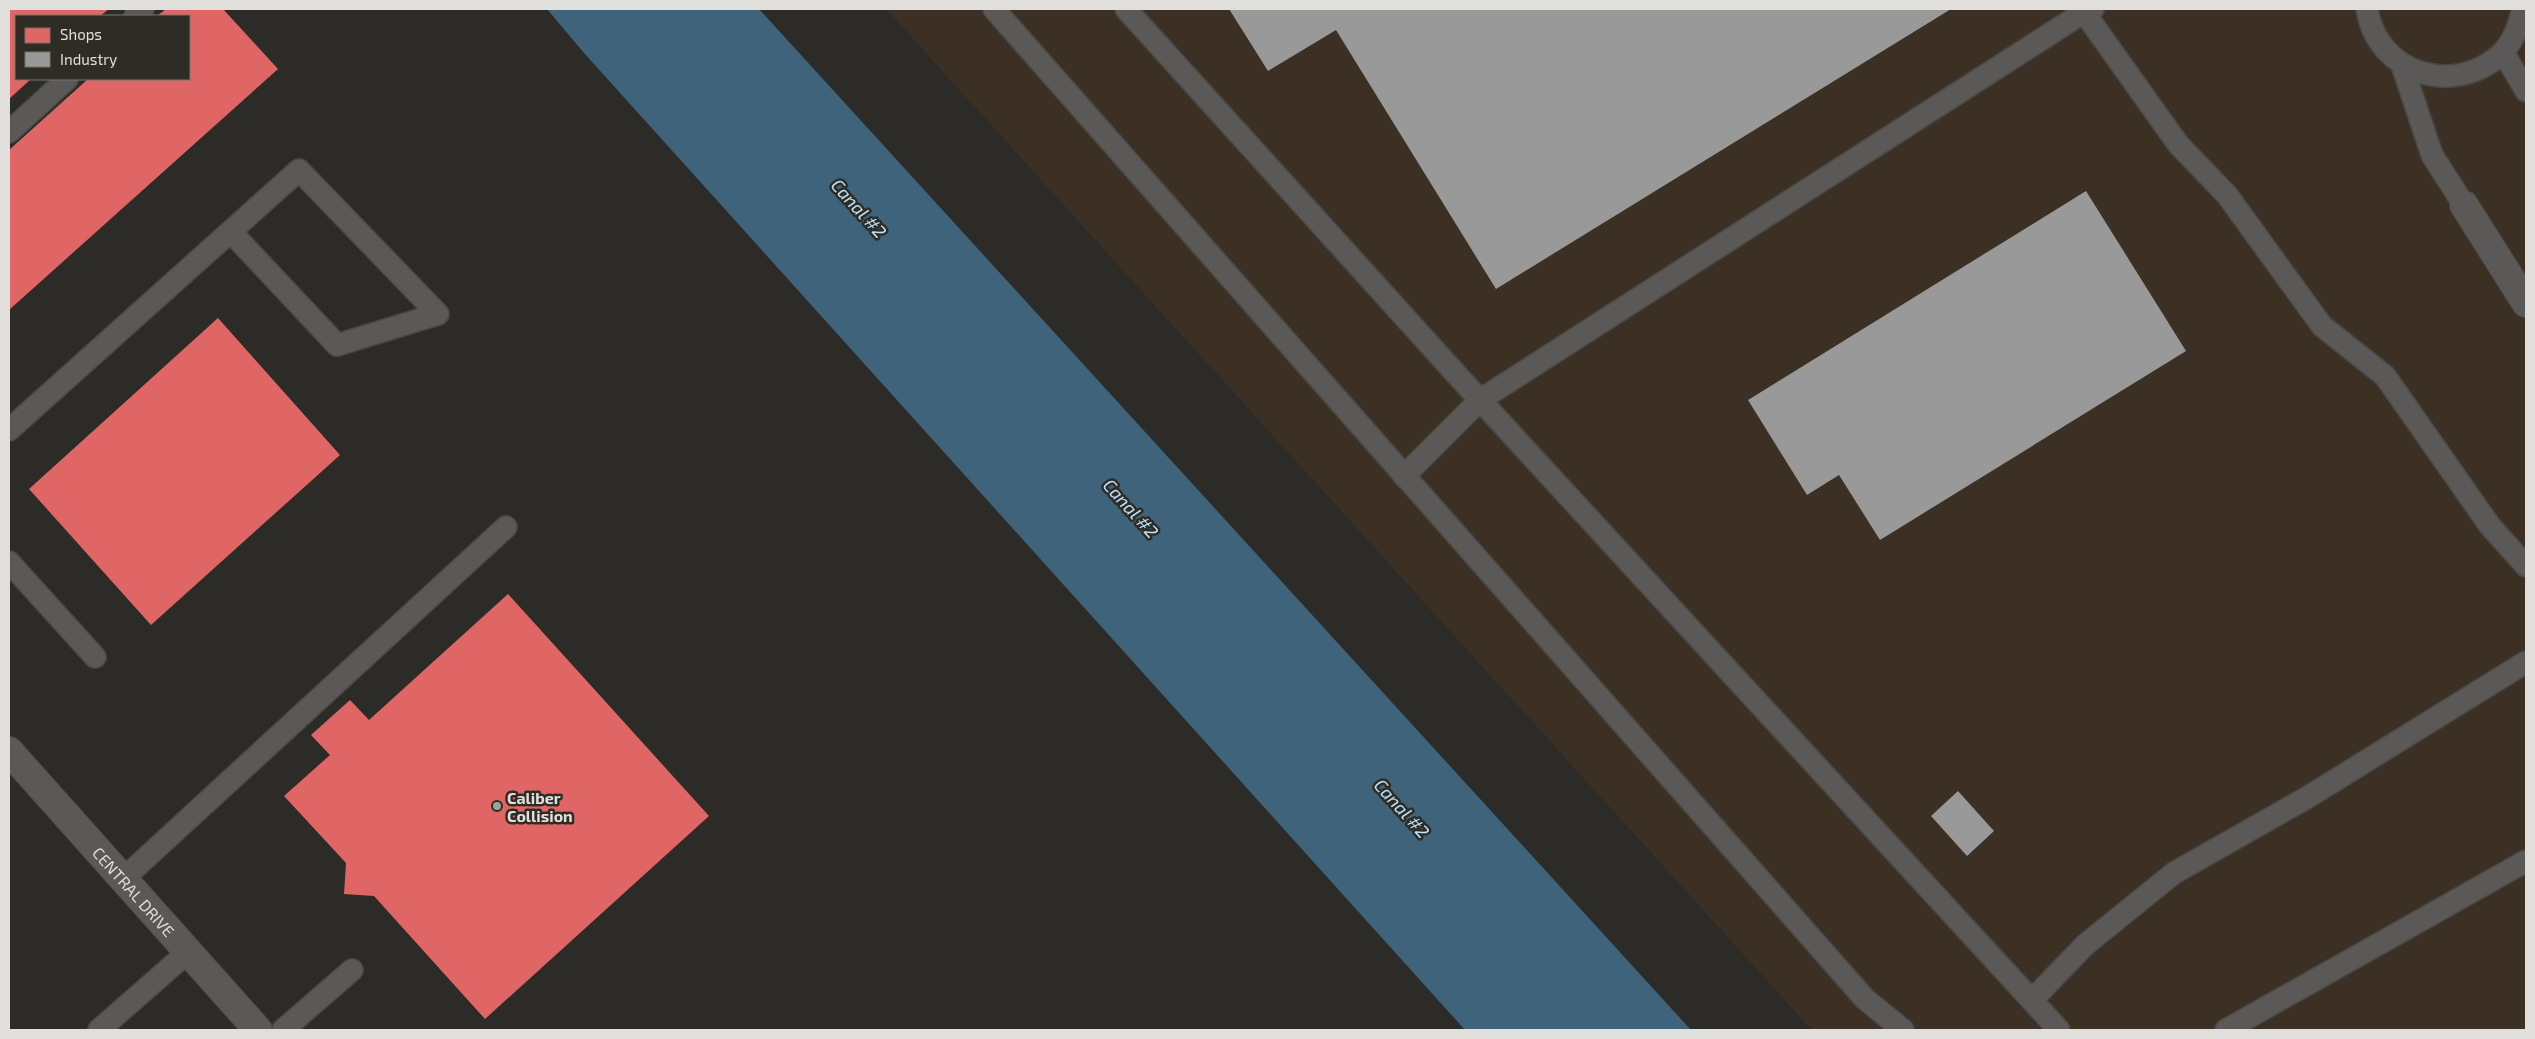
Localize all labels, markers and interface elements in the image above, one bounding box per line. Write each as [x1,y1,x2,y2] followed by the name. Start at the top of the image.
[15,15,190,80] legend
[60,25,102,43] text: Shops
[60,50,117,68] text: Industry
[827,174,891,242] water label: Canal #2
[1099,474,1163,542] water label: Canal #2
[1370,774,1434,842] water label: Canal #2
[507,788,573,825] place label: Caliber Collision
[491,800,503,812] marker: Caliber Collision
[89,843,179,940] street label: CENTRAL DRIVE

